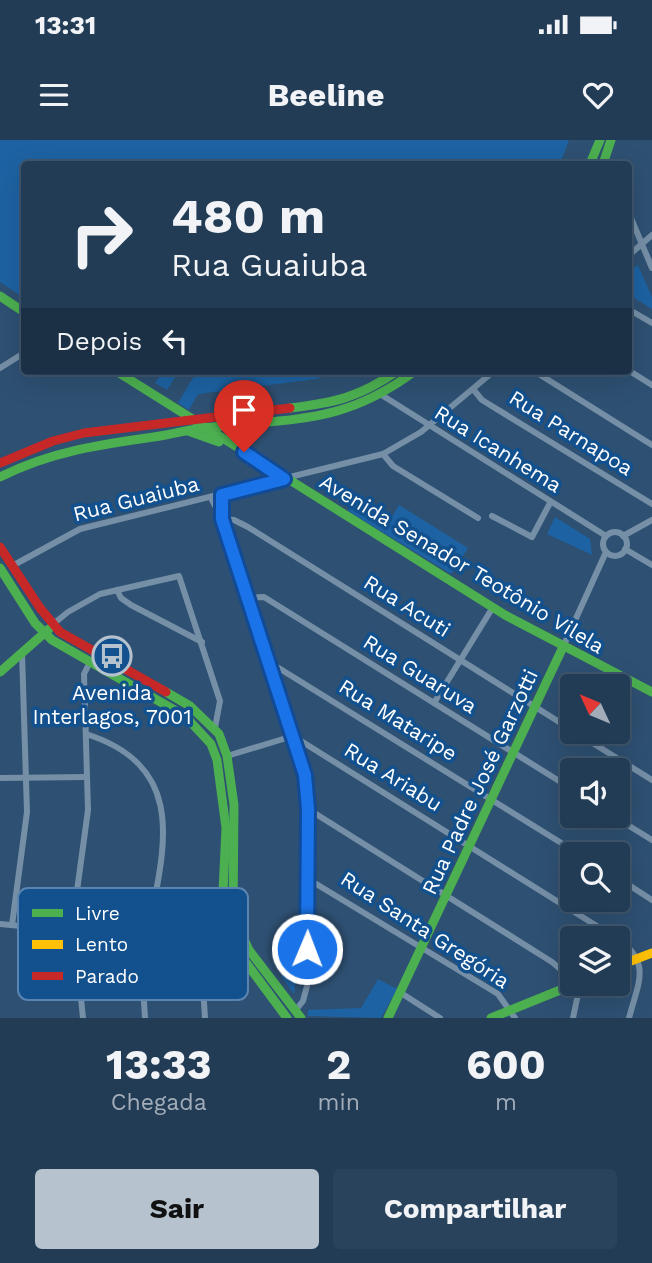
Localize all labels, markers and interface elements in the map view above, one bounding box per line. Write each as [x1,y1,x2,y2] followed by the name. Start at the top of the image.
[35,10,96,40] text: 13:31
[35,76,73,114] icon: menu
[267,76,385,114] text: Beeline
[579,76,617,114] icon: heart
[171,187,325,245] text: 480 m
[56,189,147,280] icon: right
[171,246,367,284] text: Rua Guaiuba
[156,322,194,360] icon: left
[56,326,142,356] text: Depois
[214,380,274,452] pin
[505,385,638,481] street label: Rua Parnapoa
[225,391,263,429] icon: arrive
[430,400,566,498] street label: Rua Icanhema
[315,469,609,659] street label: Avenida Senador Teotônio Vilela
[70,471,202,526] street label: Rua Guaiuba
[359,569,455,642] street label: Rua Acuti
[359,629,482,719] street label: Rua Guaruva
[91,635,133,677] bus stop icon: Avenida Interlagos, 7001
[416,665,543,898] street label: Rua Padre José Garzotti
[335,673,462,766] street label: Rua Mataripe
[560,674,630,744] north arrow
[560,674,630,996] map controls
[32,680,192,729] place label: Avenida Interlagos, 7001
[340,737,447,816] street label: Rua Ariabu
[560,758,630,828] button: sound
[560,842,630,912] button: search
[336,866,514,993] street label: Rua Santa Gregória
[18,888,248,1000] legend
[75,902,120,925] text: Livre
[270,912,344,986] position arrow
[560,926,630,996] button: layers
[75,933,128,956] text: Lento
[75,965,139,988] text: Parado
[106,1040,212,1089] text: 13:33
[326,1040,351,1089] text: 2
[466,1040,546,1089] text: 600
[111,1089,207,1116] text: Chegada
[318,1089,360,1116] text: min
[495,1089,517,1116] text: m
[35,1169,319,1249] button: Sair
[333,1169,617,1249] button: Compartilhar

